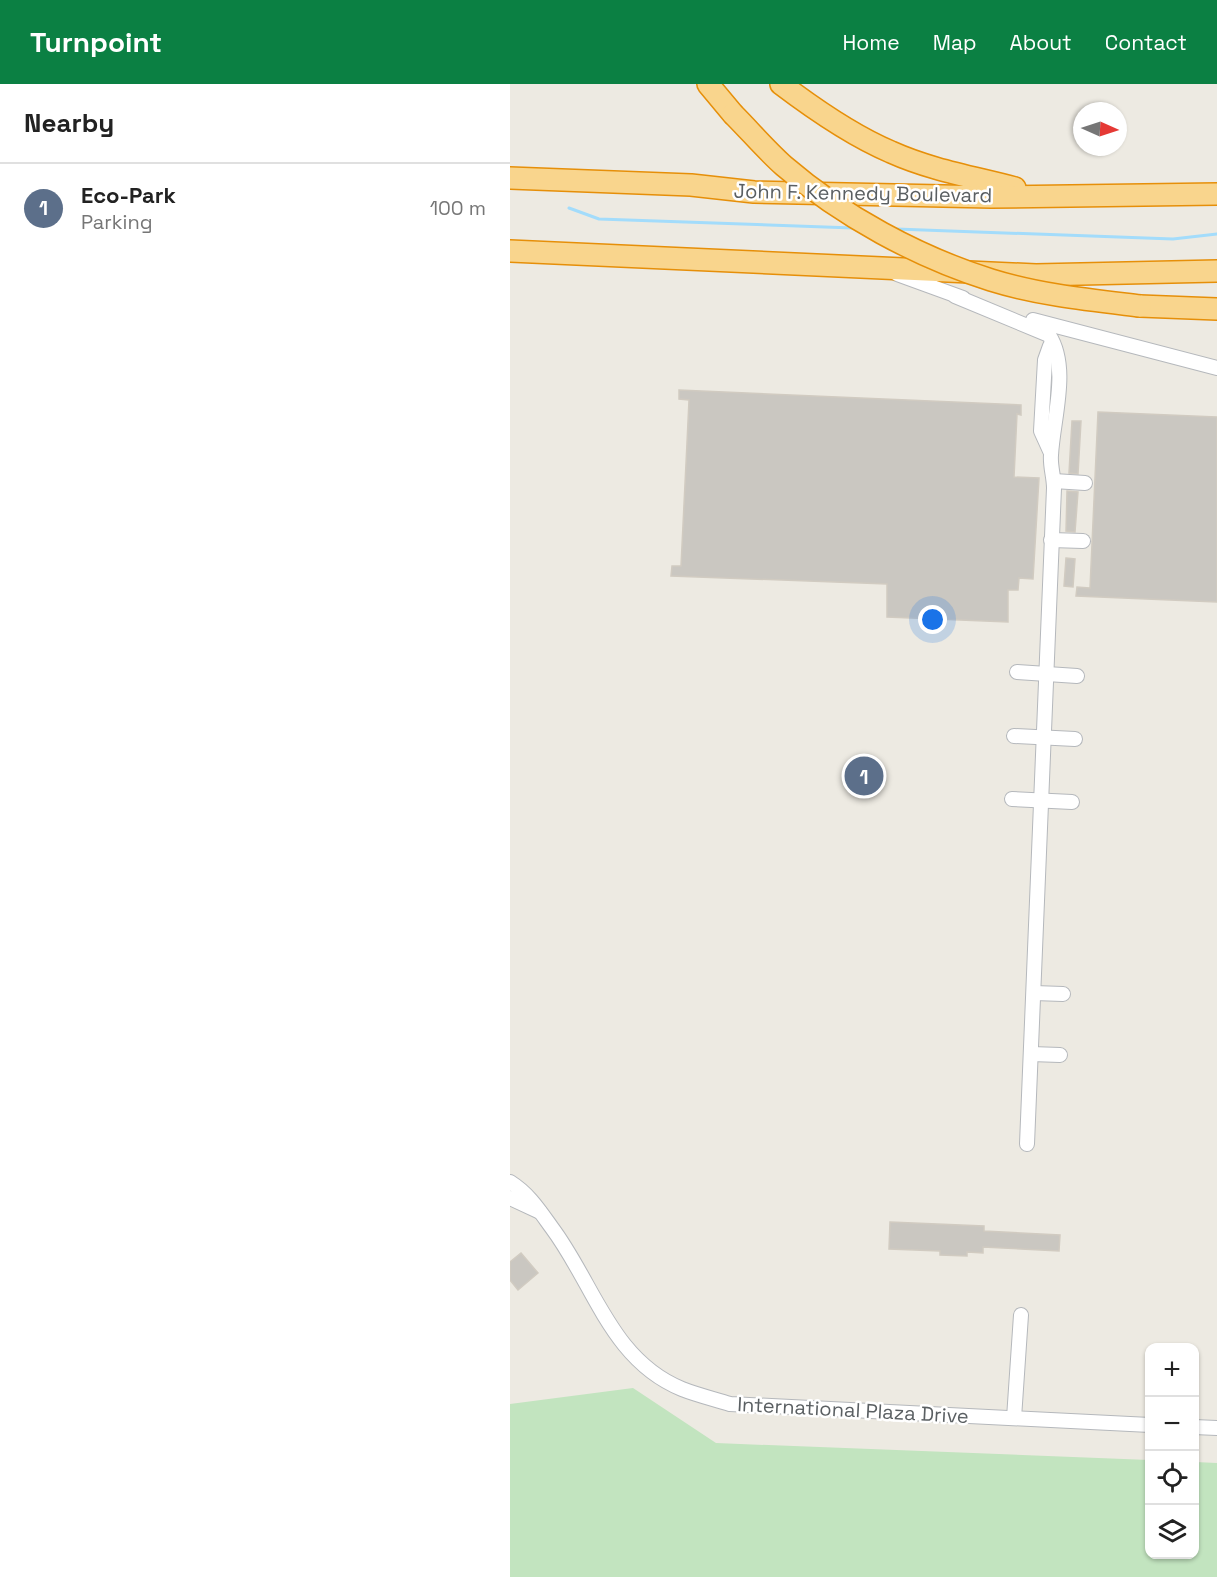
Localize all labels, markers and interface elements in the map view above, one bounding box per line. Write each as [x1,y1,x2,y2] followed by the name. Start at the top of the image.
[30,24,162,60] text: Turnpoint
[842,29,900,56] text: Home
[933,29,977,56] text: Map
[1010,29,1072,56] text: About
[1105,29,1187,56] text: Contact
[1073,102,1127,156] north arrow
[24,106,114,140] text: Nearby
[733,178,993,208] street label: John F. Kennedy Boulevard
[81,181,176,209] text: Eco-Park
[39,195,48,221] text: 1
[430,195,486,221] text: 100 m
[81,209,153,235] text: Parking
[918,605,947,634] your location
[844,754,884,798] pin: 1
[1145,1343,1199,1559] map controls
[1145,1343,1199,1397] button: +
[737,1391,969,1429] street label: International Plaza Drive
[1145,1397,1199,1451] button: −
[1145,1451,1199,1505] button: locate
[1145,1505,1199,1559] button: layers

